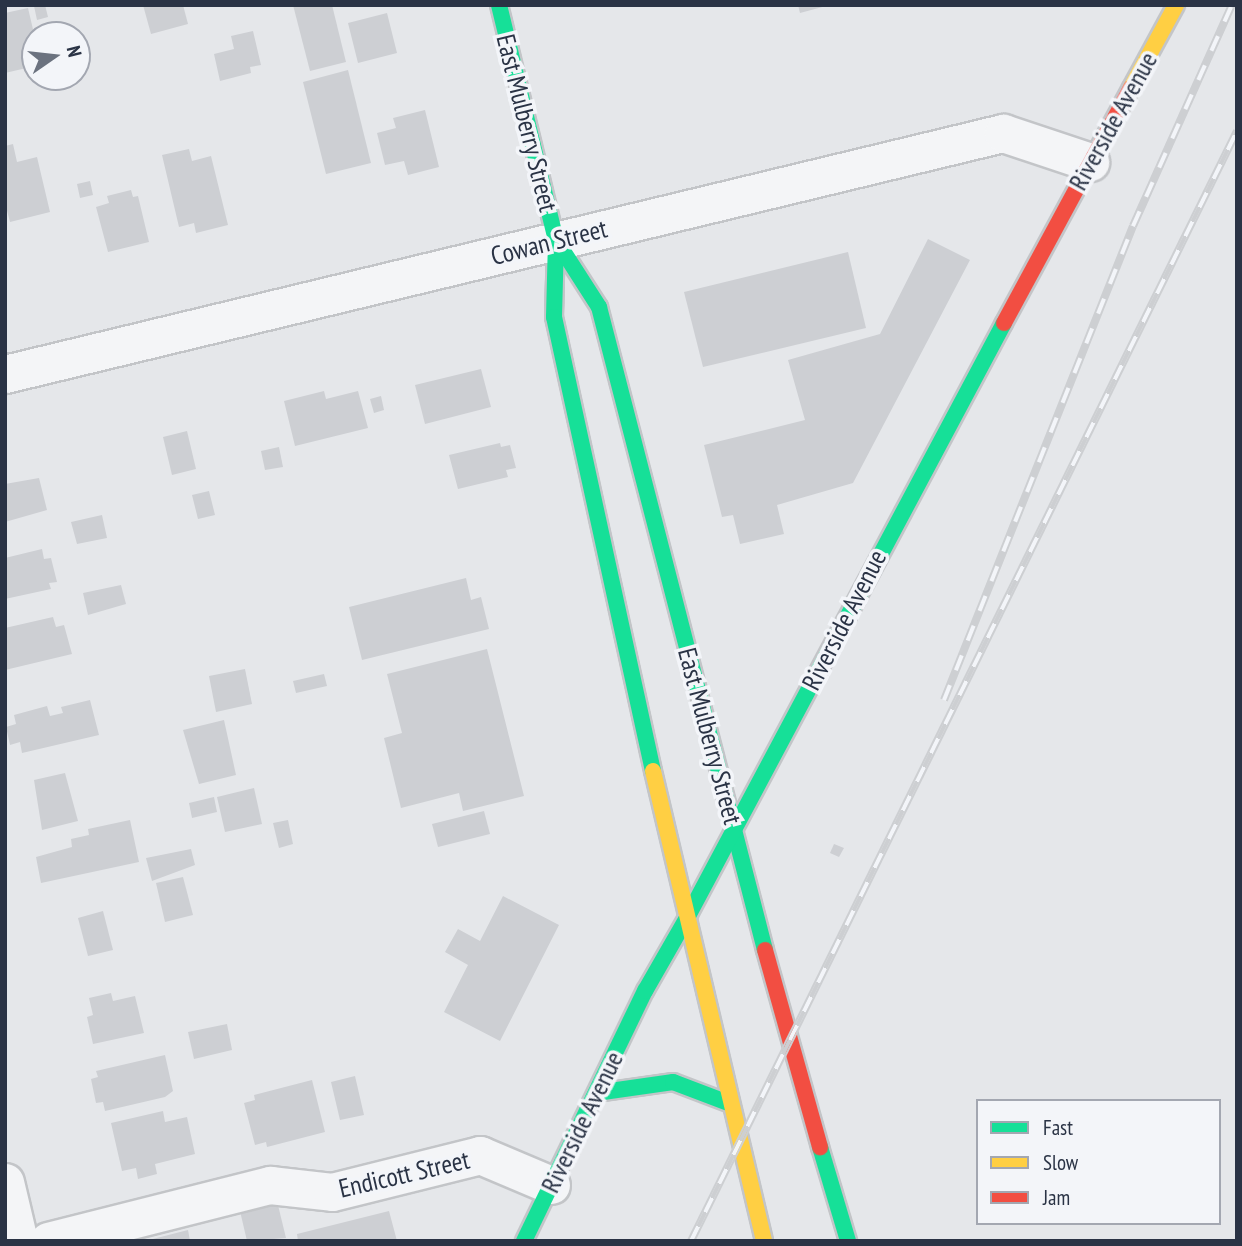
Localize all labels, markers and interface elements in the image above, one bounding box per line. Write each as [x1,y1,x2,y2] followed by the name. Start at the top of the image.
[21,21,91,91] north arrow
[490,31,564,215] street label: East Mulberry Street
[62,44,87,59] text: N
[1062,46,1164,196] street label: Riverside Avenue
[488,213,610,271] street label: Cowan Street
[795,544,893,696] street label: Riverside Avenue
[671,644,749,828] street label: East Mulberry Street
[534,1046,630,1198] street label: Riverside Avenue
[976,1099,1221,1225] legend
[1043,1114,1073,1141] text: Fast
[336,1144,472,1204] street label: Endicott Street
[1043,1149,1078,1176] text: Slow
[1043,1184,1070,1211] text: Jam

